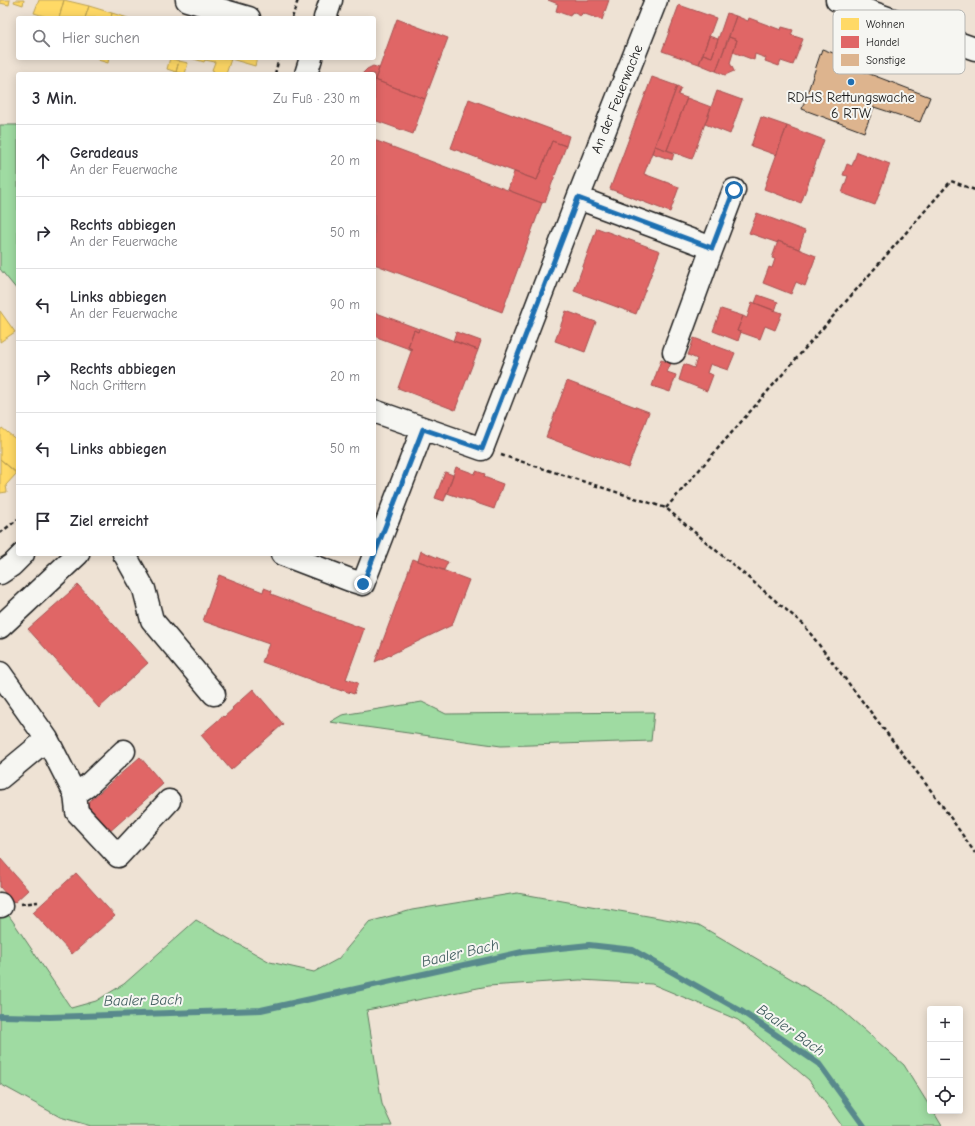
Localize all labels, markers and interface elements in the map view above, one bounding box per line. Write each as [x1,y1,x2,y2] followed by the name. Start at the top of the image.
[833,10,965,74] legend
[16,16,376,60] search box
[866,18,905,31] text: Wohnen
[30,27,52,49] icon: search
[62,29,140,47] text: Hier suchen
[866,36,899,49] text: Handel
[587,42,647,156] street label: An der Feuerwache
[866,54,906,67] text: Sonstige
[846,77,856,87] marker: RDHS Rettungswache 6 RTW
[32,89,77,108] text: 3 Min.
[787,89,915,122] place label: RDHS Rettungswache 6 RTW
[273,91,360,106] text: Zu Fuß · 230 m
[70,144,138,162] text: Geradeaus
[32,150,54,172] icon: ahead
[330,153,360,168] text: 20 m
[70,162,178,177] text: An der Feuerwache
[725,181,743,199] route start
[70,216,176,234] text: Rechts abbiegen
[32,222,54,244] icon: right
[330,225,360,240] text: 50 m
[70,234,178,249] text: An der Feuerwache
[70,288,167,306] text: Links abbiegen
[32,294,54,316] icon: left
[330,297,360,312] text: 90 m
[70,306,178,321] text: An der Feuerwache
[70,360,176,378] text: Rechts abbiegen
[32,366,54,388] icon: right
[330,369,360,384] text: 20 m
[70,378,146,393] text: Nach Grittern
[32,438,54,460] icon: left
[70,440,167,458] text: Links abbiegen
[330,441,360,456] text: 50 m
[32,510,54,532] icon: arrive
[70,512,148,530] text: Ziel erreicht
[354,575,372,593] route end
[420,935,500,971] water label: Baaler Bach
[103,990,183,1010] water label: Baaler Bach
[754,1000,828,1060] water label: Baaler Bach
[927,1006,963,1114] map controls
[927,1006,963,1042] button: +
[927,1042,963,1078] button: −
[927,1078,963,1114] button: locate

